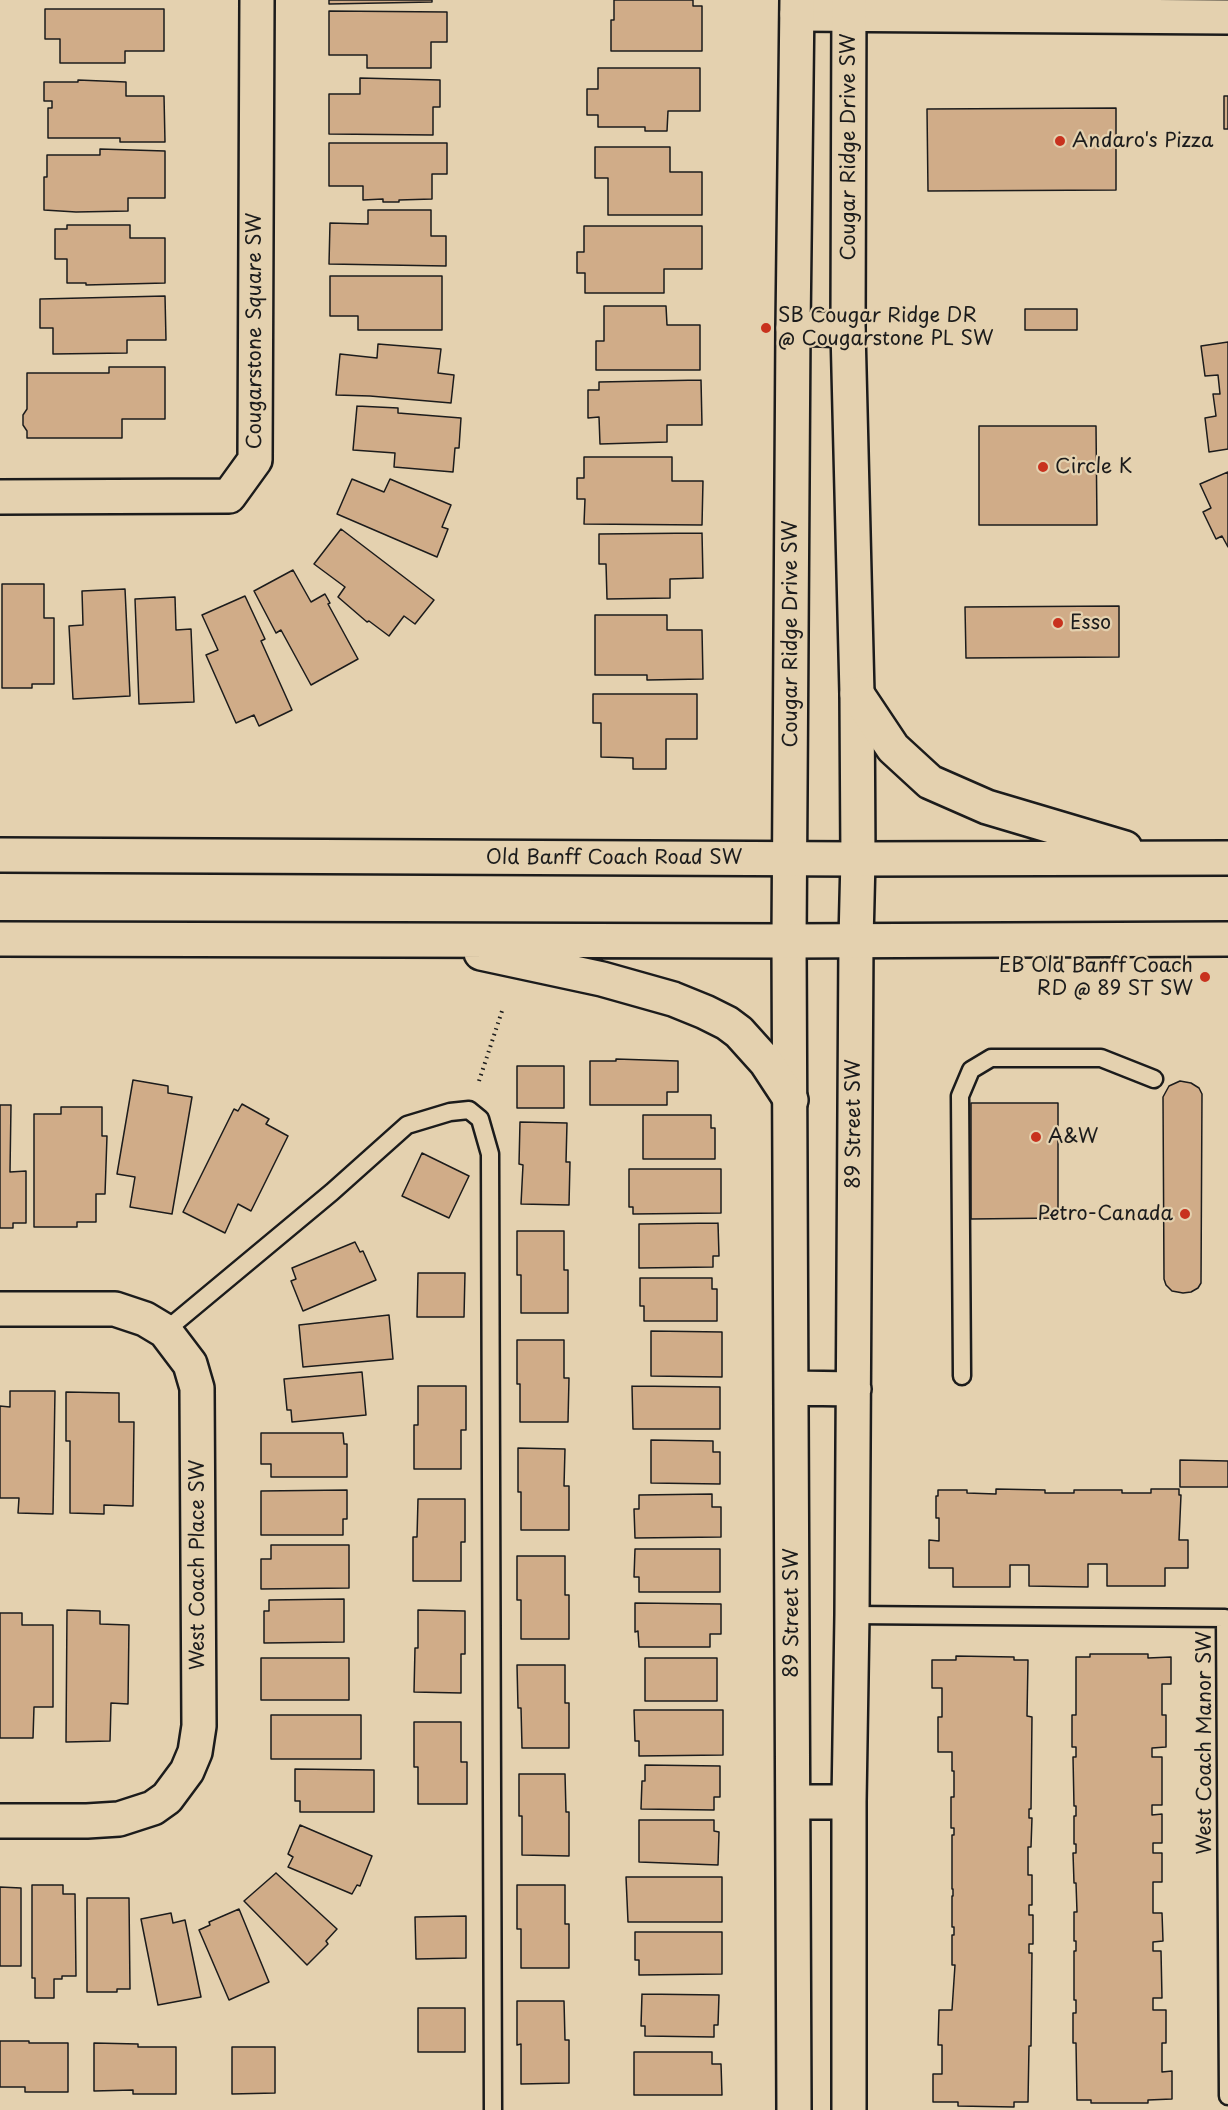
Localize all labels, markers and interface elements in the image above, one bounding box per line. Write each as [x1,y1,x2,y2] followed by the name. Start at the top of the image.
[837,33,861,261] street label: Cougar Ridge Drive SW
[1072,129,1213,153] place label: Andaro's Pizza
[1053,134,1067,148] marker: Andaro's Pizza
[243,213,267,449] street label: Cougarstone Square SW
[778,304,993,351] place label: SB Cougar Ridge DR @ Cougarstone PL SW
[759,321,773,335] marker: SB Cougar Ridge DR @ Cougarstone PL SW
[1055,455,1132,479] place label: Circle K
[1036,460,1050,474] marker: Circle K
[779,520,803,748] street label: Cougar Ridge Drive SW
[1070,611,1111,635] place label: Esso
[1051,616,1065,630] marker: Esso
[486,846,742,870] street label: Old Banff Coach Road SW
[999,954,1193,1001] place label: EB Old Banff Coach RD @ 89 ST SW
[1198,970,1212,984] marker: EB Old Banff Coach RD @ 89 ST SW
[842,1059,866,1189] street label: 89 Street SW
[1048,1125,1098,1149] place label: A&W
[1029,1130,1043,1144] marker: A&W
[1038,1202,1173,1226] place label: Petro-Canada
[1178,1207,1192,1221] marker: Petro-Canada
[186,1460,210,1670] street label: West Coach Place SW
[780,1548,804,1678] street label: 89 Street SW
[1193,1631,1217,1855] street label: West Coach Manor SW

